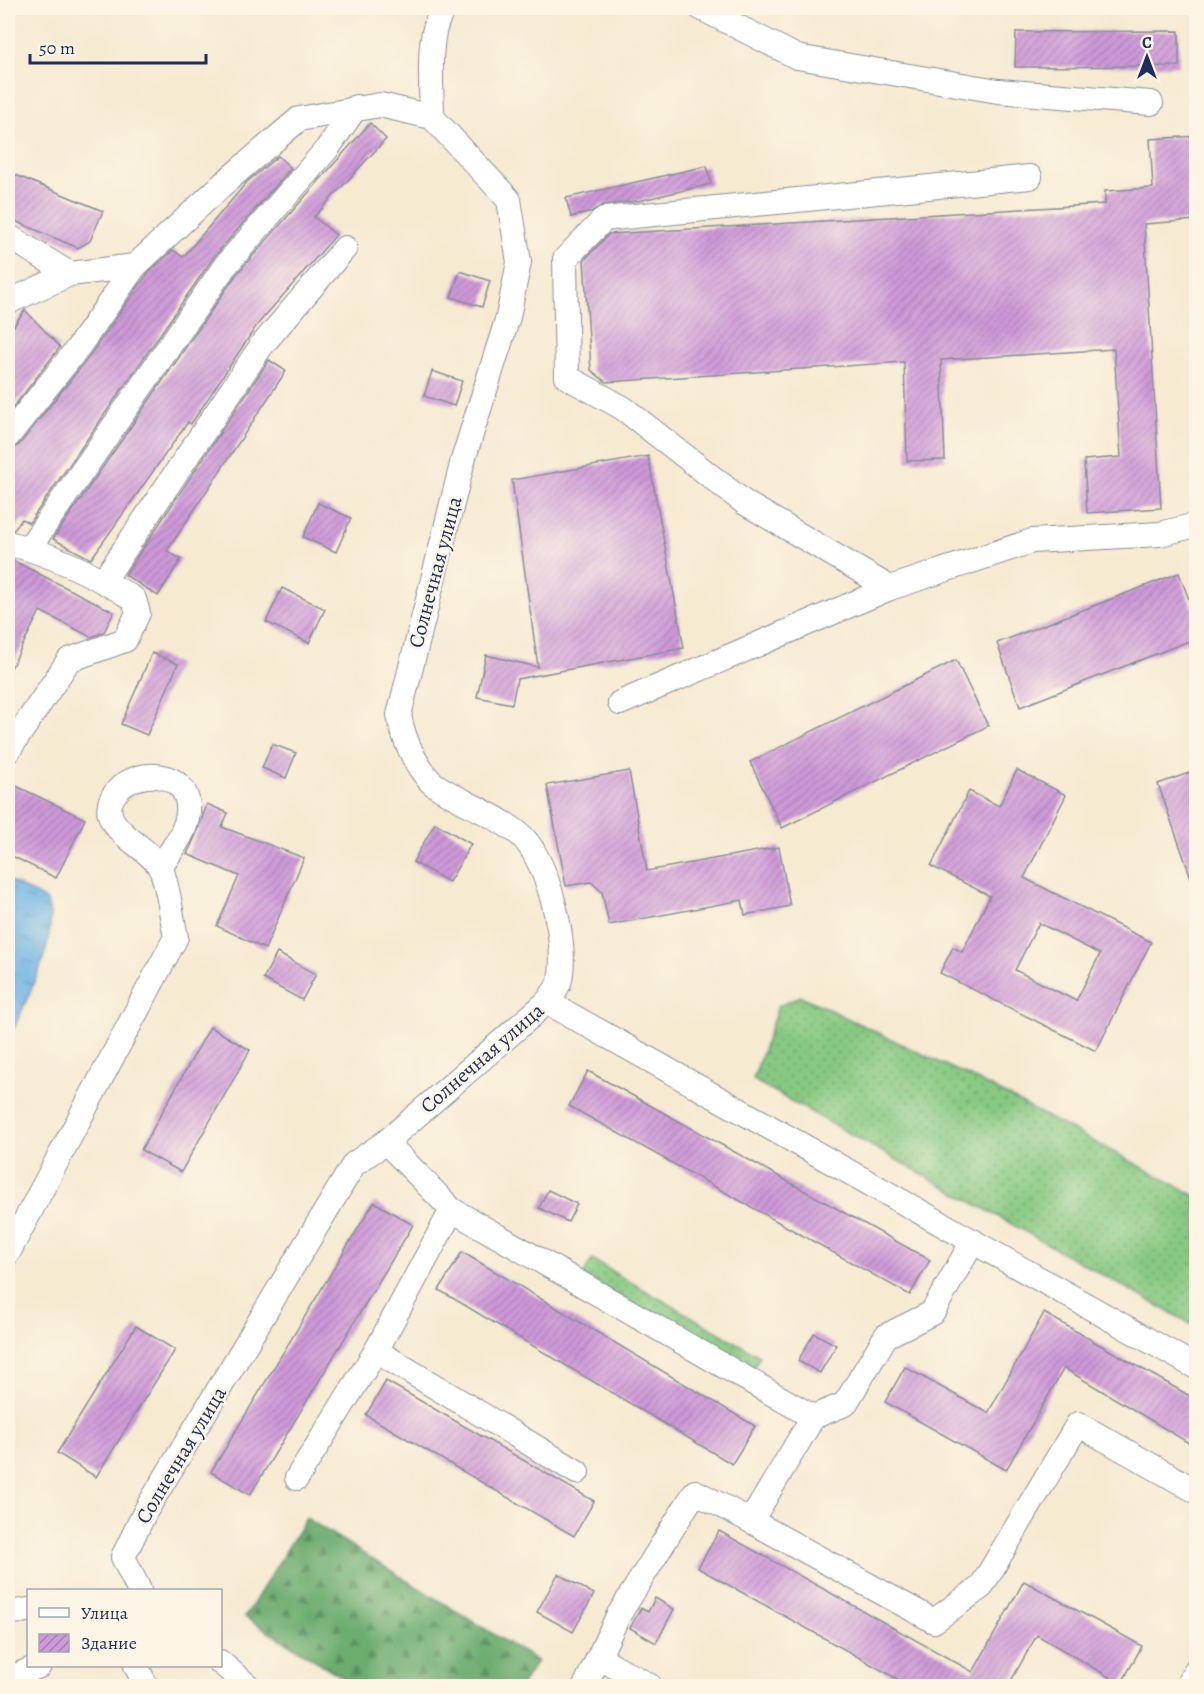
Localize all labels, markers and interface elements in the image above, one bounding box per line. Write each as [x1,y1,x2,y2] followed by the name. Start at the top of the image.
[30,27,206,65] scale bar
[1117,27,1177,87] north arrow
[1142,32,1152,54] text: С
[39,36,75,60] text: 50 m
[401,493,469,651] street label: Солнечная улица
[414,996,550,1120] street label: Солнечная улица
[129,1381,233,1529] street label: Солнечная улица
[27,1589,222,1667] legend
[81,1601,129,1625] text: Улица
[81,1631,137,1655] text: Здание

